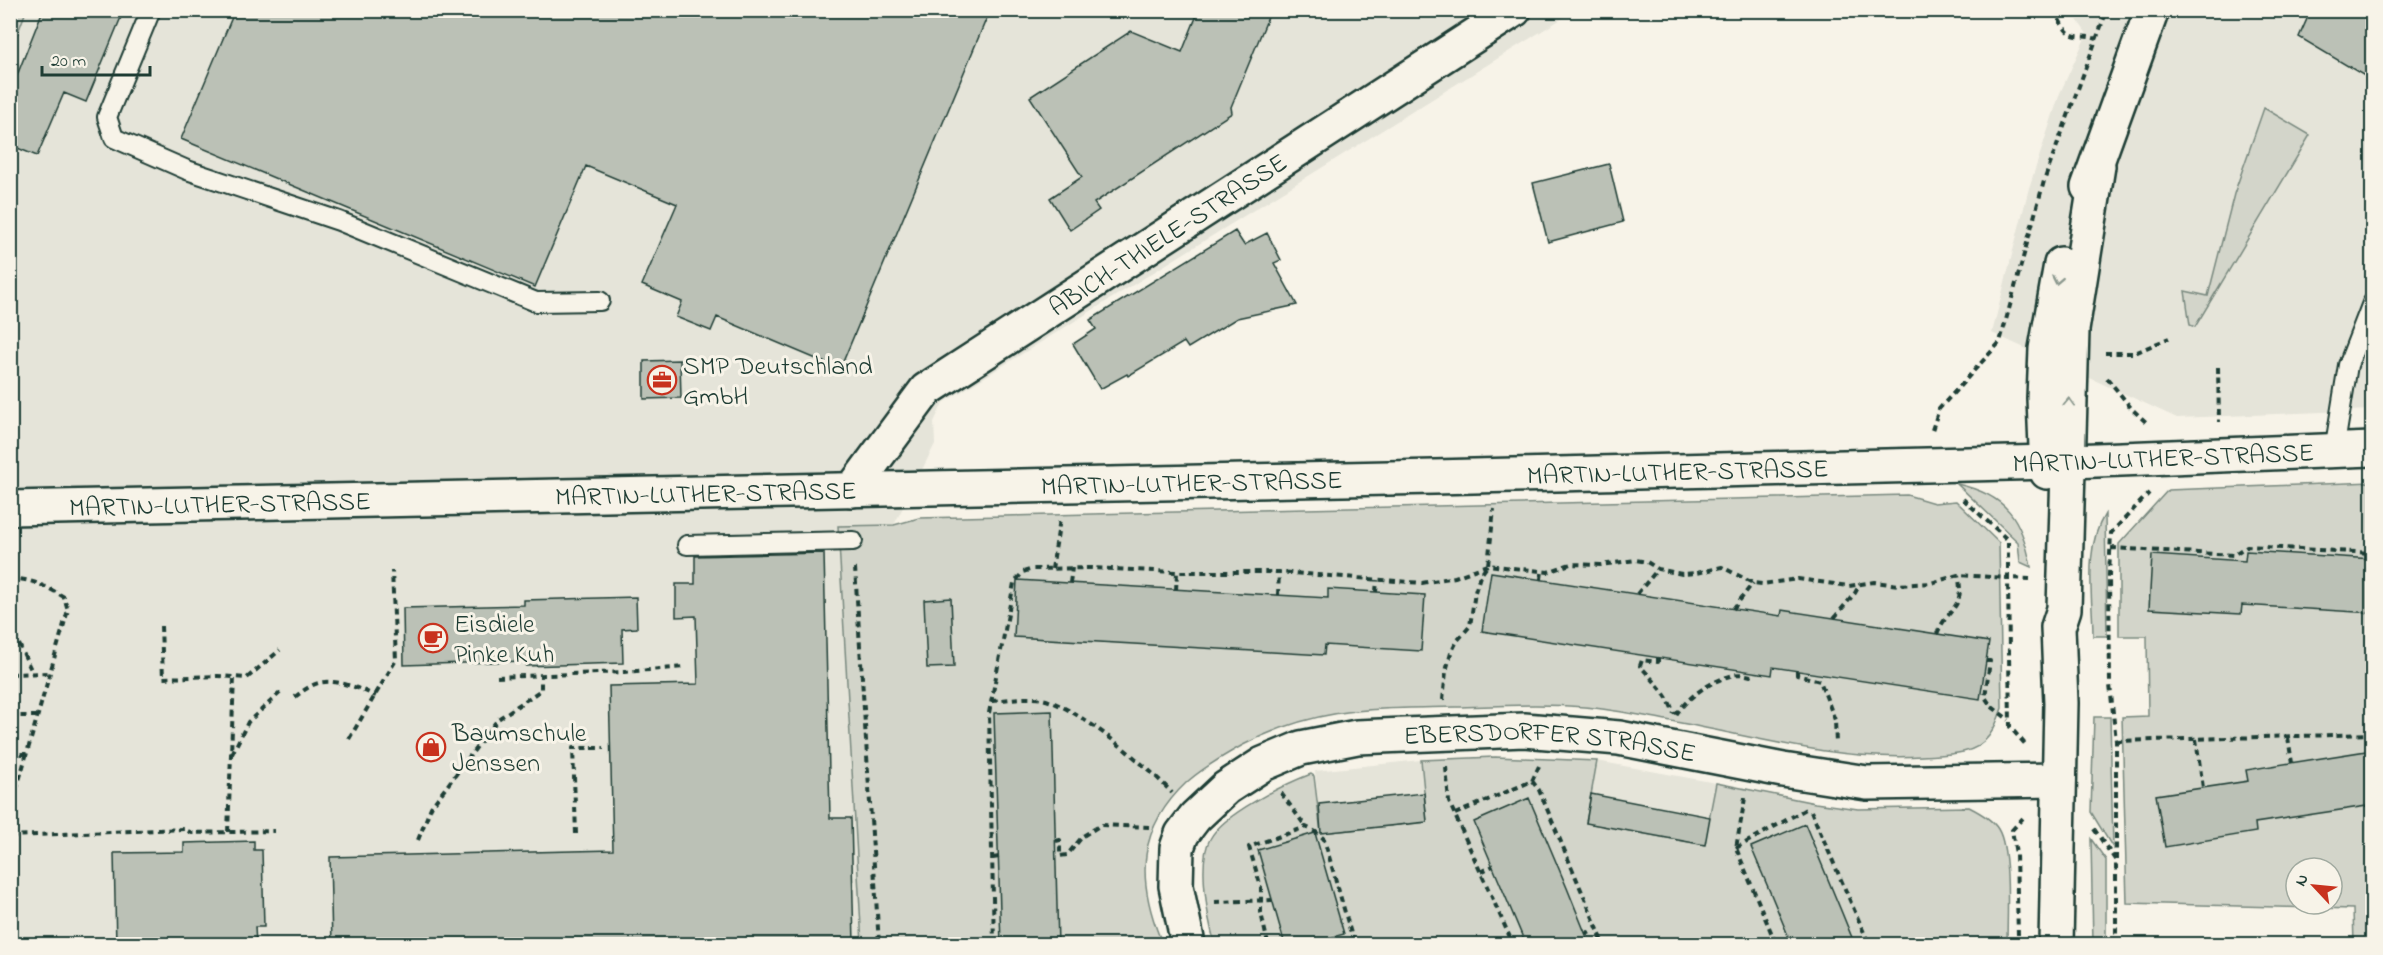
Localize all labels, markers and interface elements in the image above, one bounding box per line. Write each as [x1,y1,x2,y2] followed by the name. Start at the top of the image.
[42,39,150,77] scale bar
[51,49,86,75] text: 20 m
[1043,145,1296,328] street label: ABICH-THIELE-STRASSE
[2051,275,2064,285] one-way arrow
[683,349,873,417] place label: SMP Deutschland GmbH
[646,364,678,396] office icon: SMP Deutschland GmbH
[2063,398,2076,407] one-way arrow
[2012,435,2315,485] street label: MARTIN-LUTHER-STRASSE
[1526,451,1829,497] street label: MARTIN-LUTHER-STRASSE
[1041,463,1343,508] street label: MARTIN-LUTHER-STRASSE
[555,474,857,518] street label: MARTIN-LUTHER-STRASSE
[69,484,371,529] street label: MARTIN-LUTHER-STRASSE
[454,607,554,675] place label: Eisdiele Pinke Kuh
[417,622,449,654] cafe icon: Eisdiele Pinke Kuh
[1403,714,1699,775] street label: EBERSDORFER STRASSE
[451,716,587,784] place label: Baumschule Jenssen
[415,731,447,763] shop icon: Baumschule Jenssen
[2284,856,2344,916] north arrow
[2289,870,2316,890] text: N

